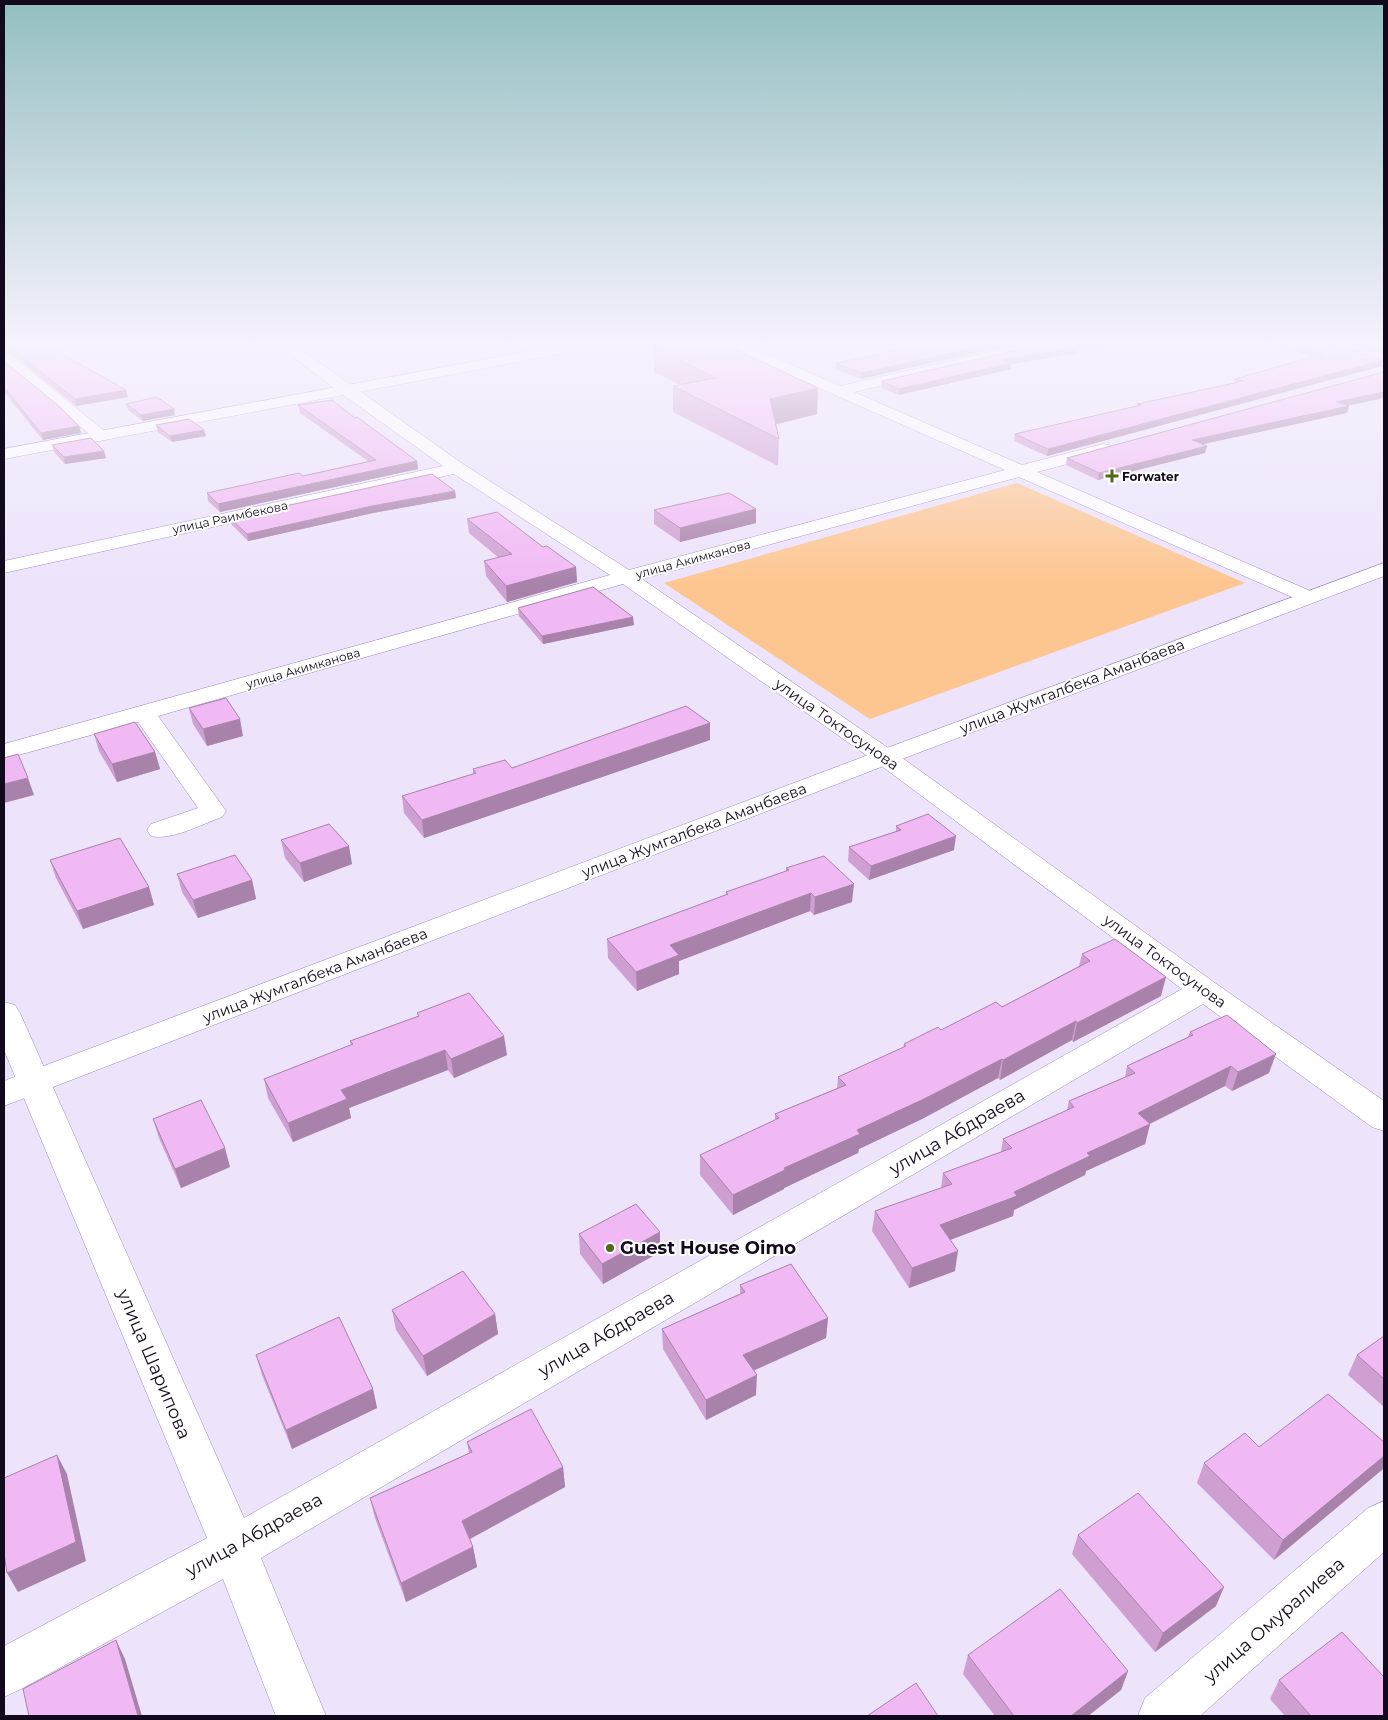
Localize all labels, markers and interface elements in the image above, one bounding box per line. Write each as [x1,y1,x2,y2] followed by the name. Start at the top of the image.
[1122,469,1179,484] place label: Forwater
[1106,470,1118,482] marker: Forwater
[170,497,289,537] street label: улица Раимбекова
[633,536,752,582] street label: улица Акимканова
[956,634,1187,738] street label: улица Жумгалбека Аманбаева
[243,645,362,692] street label: улица Акимканова
[770,673,903,774] street label: улица Токтосунова
[578,778,809,882] street label: улица Жумгалбека Аманбаева
[1099,909,1230,1012] street label: улица Токтосунова
[199,923,430,1027] street label: улица Жумгалбека Аманбаева
[884,1084,1029,1180] street label: улица Абдраева
[620,1237,796,1259] place label: Guest House Oimo
[604,1242,616,1254] marker: Guest House Oimo
[112,1285,196,1442] street label: улица Шарипова
[533,1286,678,1382] street label: улица Абдраева
[181,1488,326,1582] street label: улица Абдраева
[1198,1553,1349,1688] street label: улица Омуралиева

